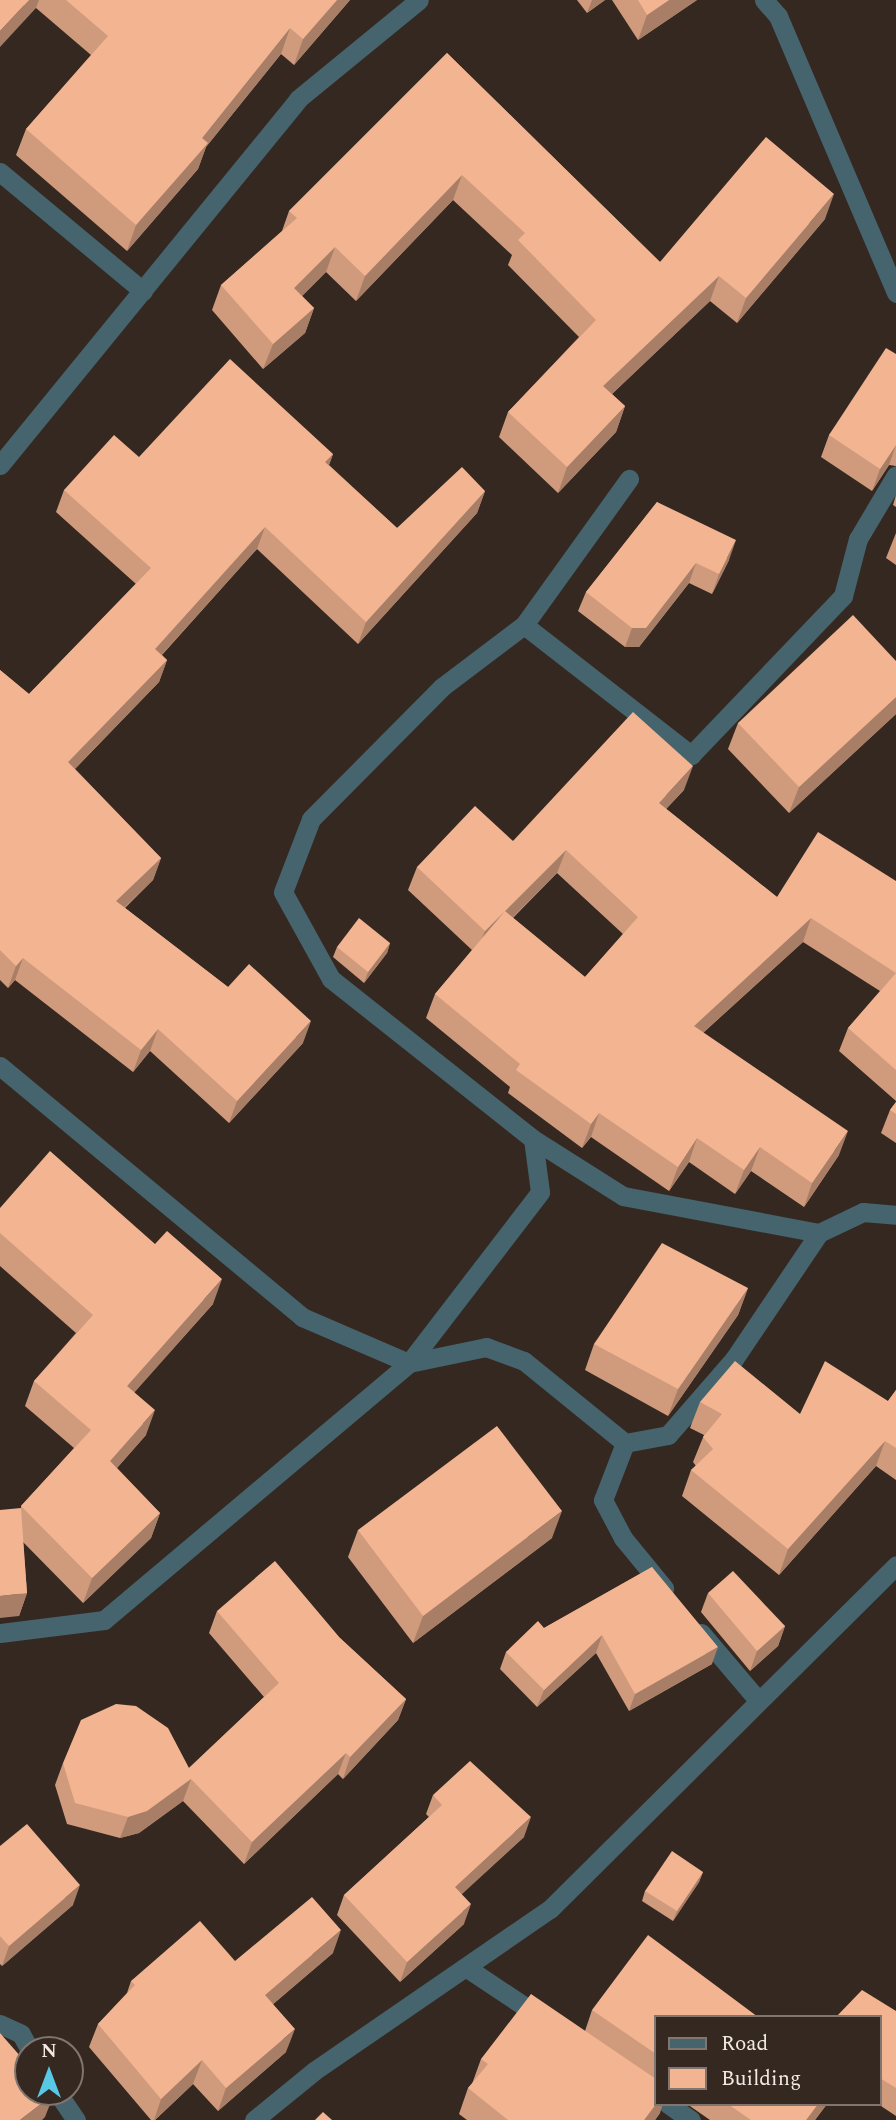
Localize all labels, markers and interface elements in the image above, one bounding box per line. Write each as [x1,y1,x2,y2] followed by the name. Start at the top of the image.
[654,2015,882,2106] legend
[721,2028,768,2060] text: Road
[14,2036,84,2106] north arrow
[41,2037,57,2066] text: N
[721,2063,801,2095] text: Building

